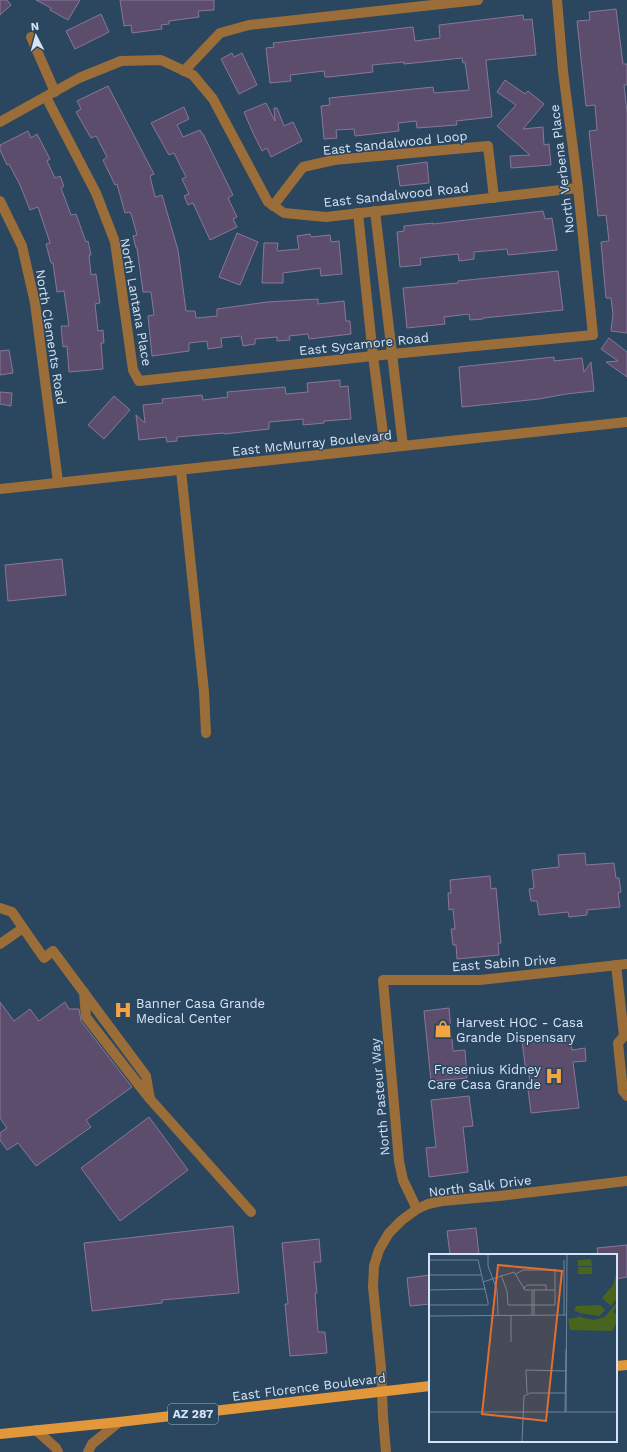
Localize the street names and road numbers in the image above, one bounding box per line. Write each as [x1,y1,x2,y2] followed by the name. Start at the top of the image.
[547,104,577,234] street label: North Verbena Place
[322,128,468,158] street label: East Sandalwood Loop
[323,180,469,210] street label: East Sandalwood Road
[117,237,155,367] street label: North Lantana Place
[33,268,69,406] street label: North Clements Road
[298,330,430,358] street label: East Sycamore Road
[231,427,393,459] street label: East McMurray Boulevard
[451,952,557,974] street label: East Sabin Drive
[367,1037,393,1156] street label: North Pasteur Way
[428,1172,532,1200] street label: North Salk Drive
[231,1370,387,1404] street label: East Florence Boulevard
[168,1404,218,1424] road number: AZ 287

